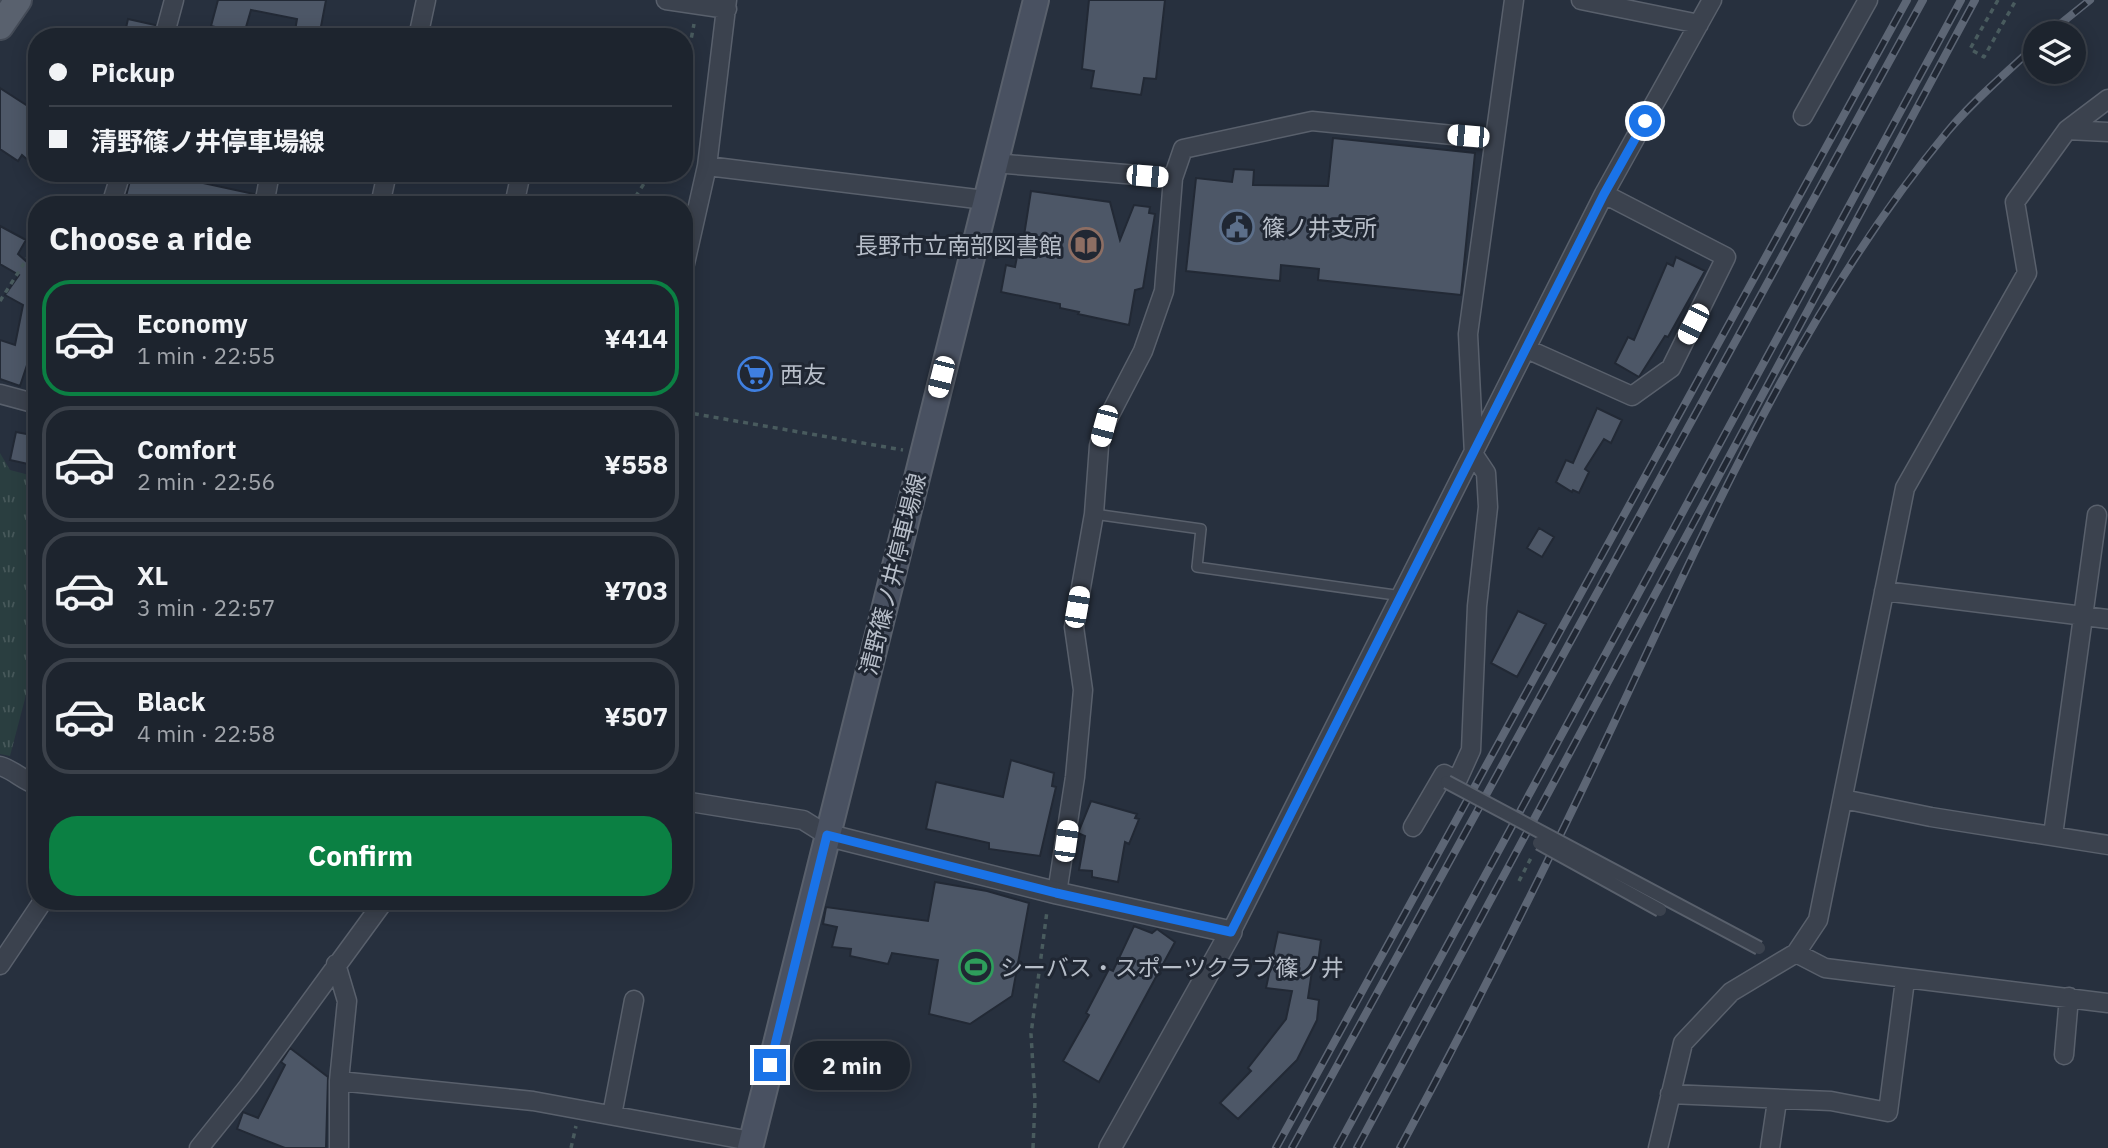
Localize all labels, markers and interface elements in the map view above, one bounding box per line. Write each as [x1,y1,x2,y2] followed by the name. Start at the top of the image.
[2023,21,2086,84] map controls
[2023,21,2086,84] button: layers
[91,55,175,89] text: Pickup
[1629,105,1661,137] route start
[91,124,325,158] text: 清野篠ノ井停車場線
[1447,124,1490,148] car
[1126,164,1169,188] car
[1218,208,1256,246] public building icon: 篠ノ井支所
[1262,212,1377,242] place label: 篠ノ井支所
[49,217,252,259] text: Choose a ride
[1067,226,1105,264] library icon: 長野市立南部図書館
[855,230,1062,260] place label: 長野市立南部図書館
[1675,301,1712,347] car
[137,306,248,340] text: Economy
[53,307,116,370] icon: car
[604,321,668,355] text: ¥414
[137,340,275,370] text: 1 min · 22:55
[926,354,957,400] car
[736,355,774,393] supermarket icon: 西友
[780,359,826,389] place label: 西友
[1089,403,1120,449] car
[137,432,236,466] text: Comfort
[53,433,116,496] icon: car
[604,447,668,481] text: ¥558
[137,466,275,496] text: 2 min · 22:56
[852,470,932,678] street label: 清野篠ノ井停車場線
[137,558,168,592] text: XL
[53,559,116,622] icon: car
[604,573,668,607] text: ¥703
[1064,584,1091,630] car
[137,592,275,622] text: 3 min · 22:57
[137,684,205,718] text: Black
[53,685,116,748] icon: car
[604,699,668,733] text: ¥507
[137,718,275,748] text: 4 min · 22:58
[49,816,672,896] button: Confirm
[1053,819,1080,863] car
[957,948,995,986] sports icon: シーバス・スポーツクラブ篠ノ井
[1000,952,1344,982] place label: シーバス・スポーツクラブ篠ノ井
[794,1040,910,1090] callout: 2 min
[754,1049,786,1081] route end
[822,1050,882,1080] text: 2 min

